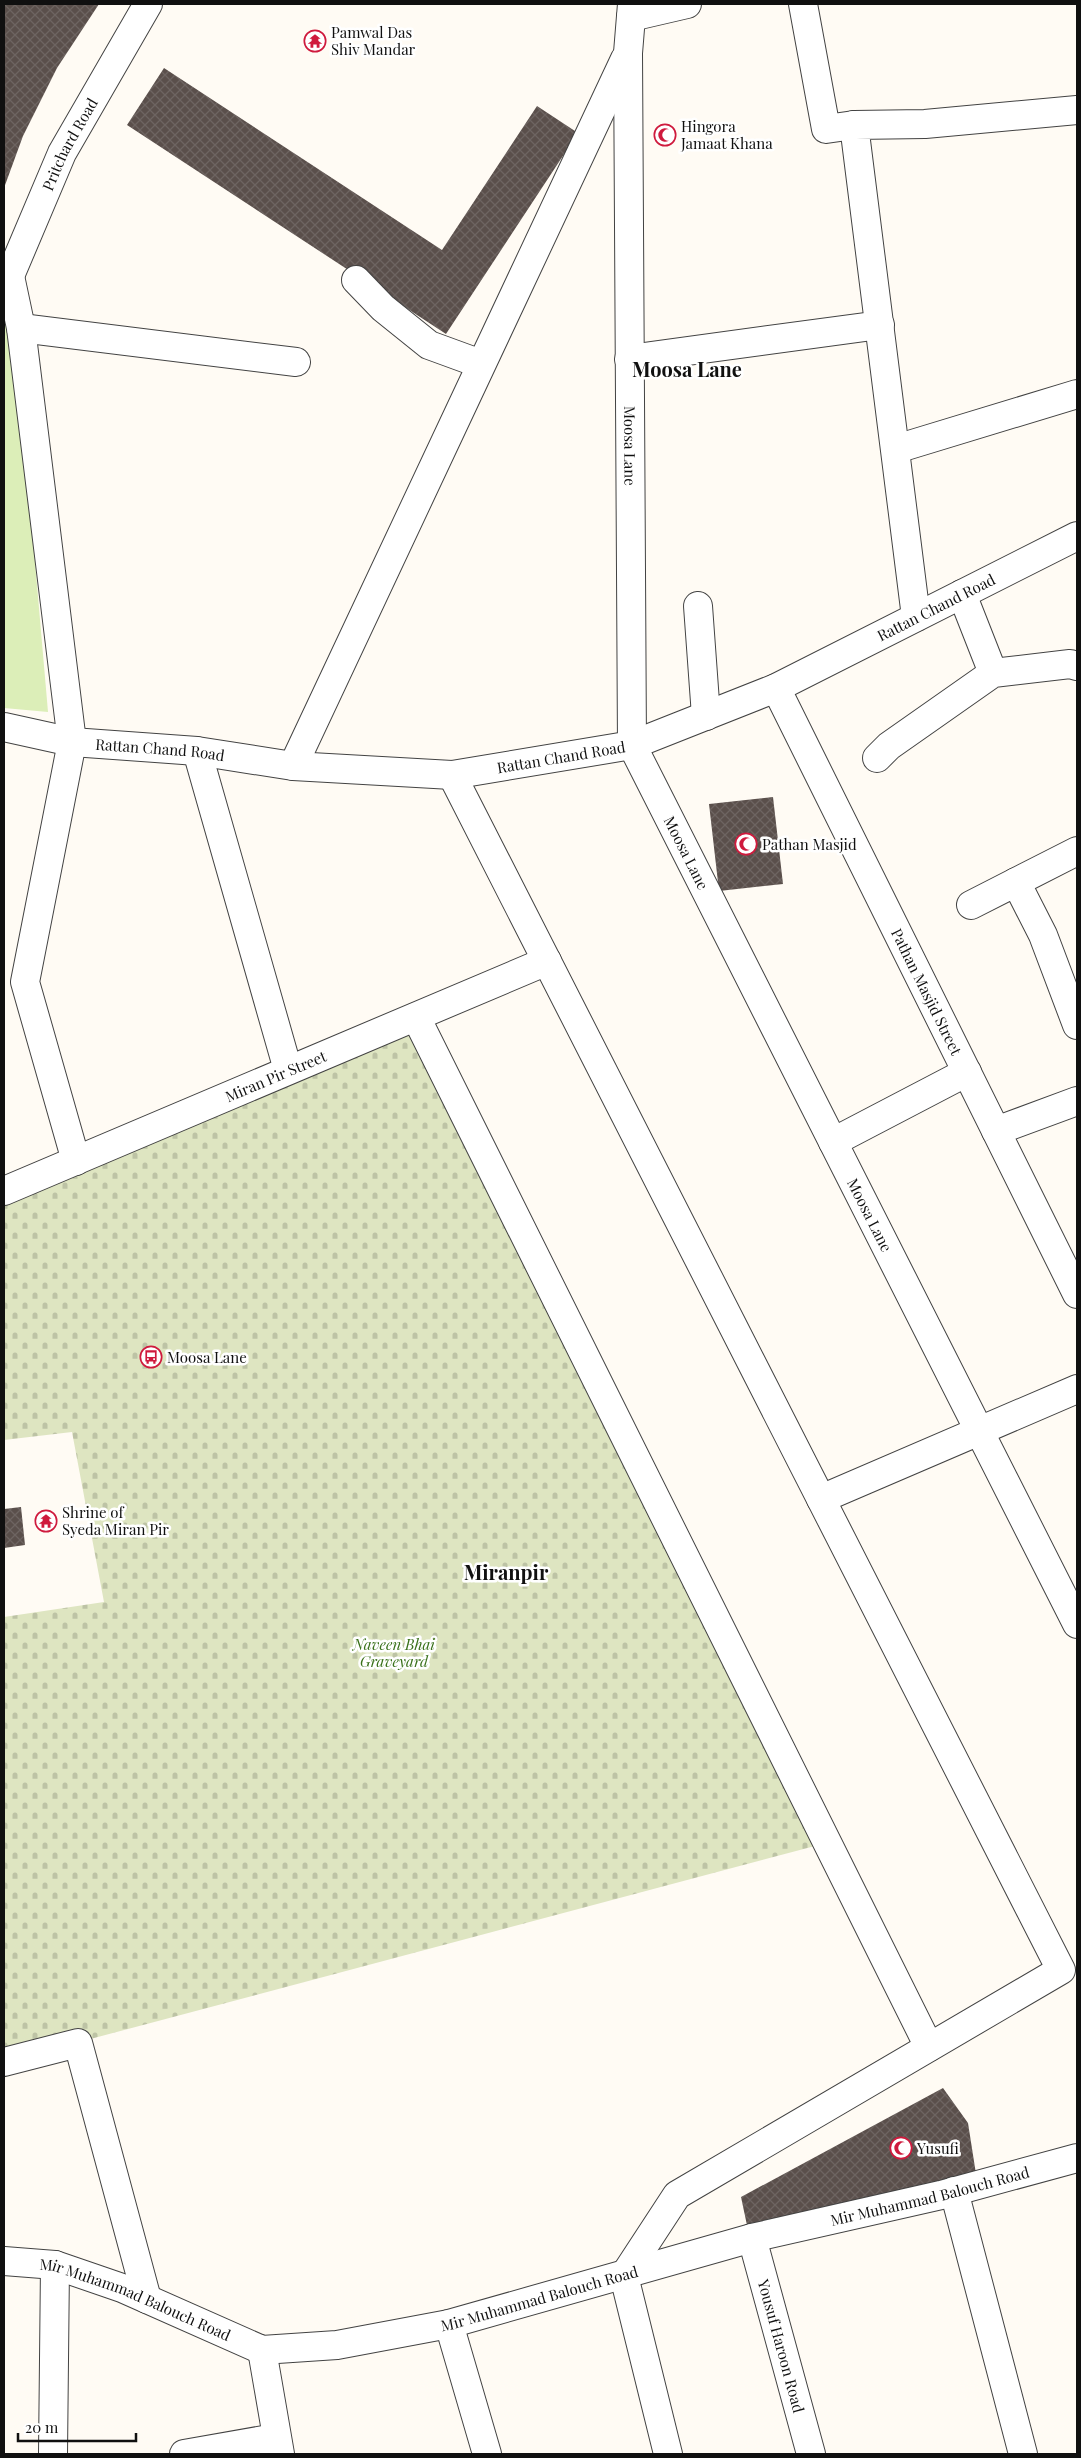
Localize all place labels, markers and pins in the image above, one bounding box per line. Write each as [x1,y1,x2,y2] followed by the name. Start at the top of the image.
[331,22,416,59] place label: Pamwal Das Shiv Mandar
[303,29,327,53] temple icon: Pamwal Das Shiv Mandar
[680,116,773,153] place label: Hingora Jamaat Khana
[653,123,677,147] mosque icon: Hingora Jamaat Khana
[734,832,758,856] mosque icon: Pathan Masjid
[762,834,857,854] place label: Pathan Masjid
[139,1345,163,1369] bus stop icon: Moosa Lane
[167,1347,247,1367] place label: Moosa Lane
[62,1502,169,1539] place label: Shrine of Syeda Miran Pir
[34,1509,58,1533] temple icon: Shrine of Syeda Miran Pir
[889,2136,913,2160] mosque icon: Yusufi
[916,2138,959,2158] place label: Yusufi

